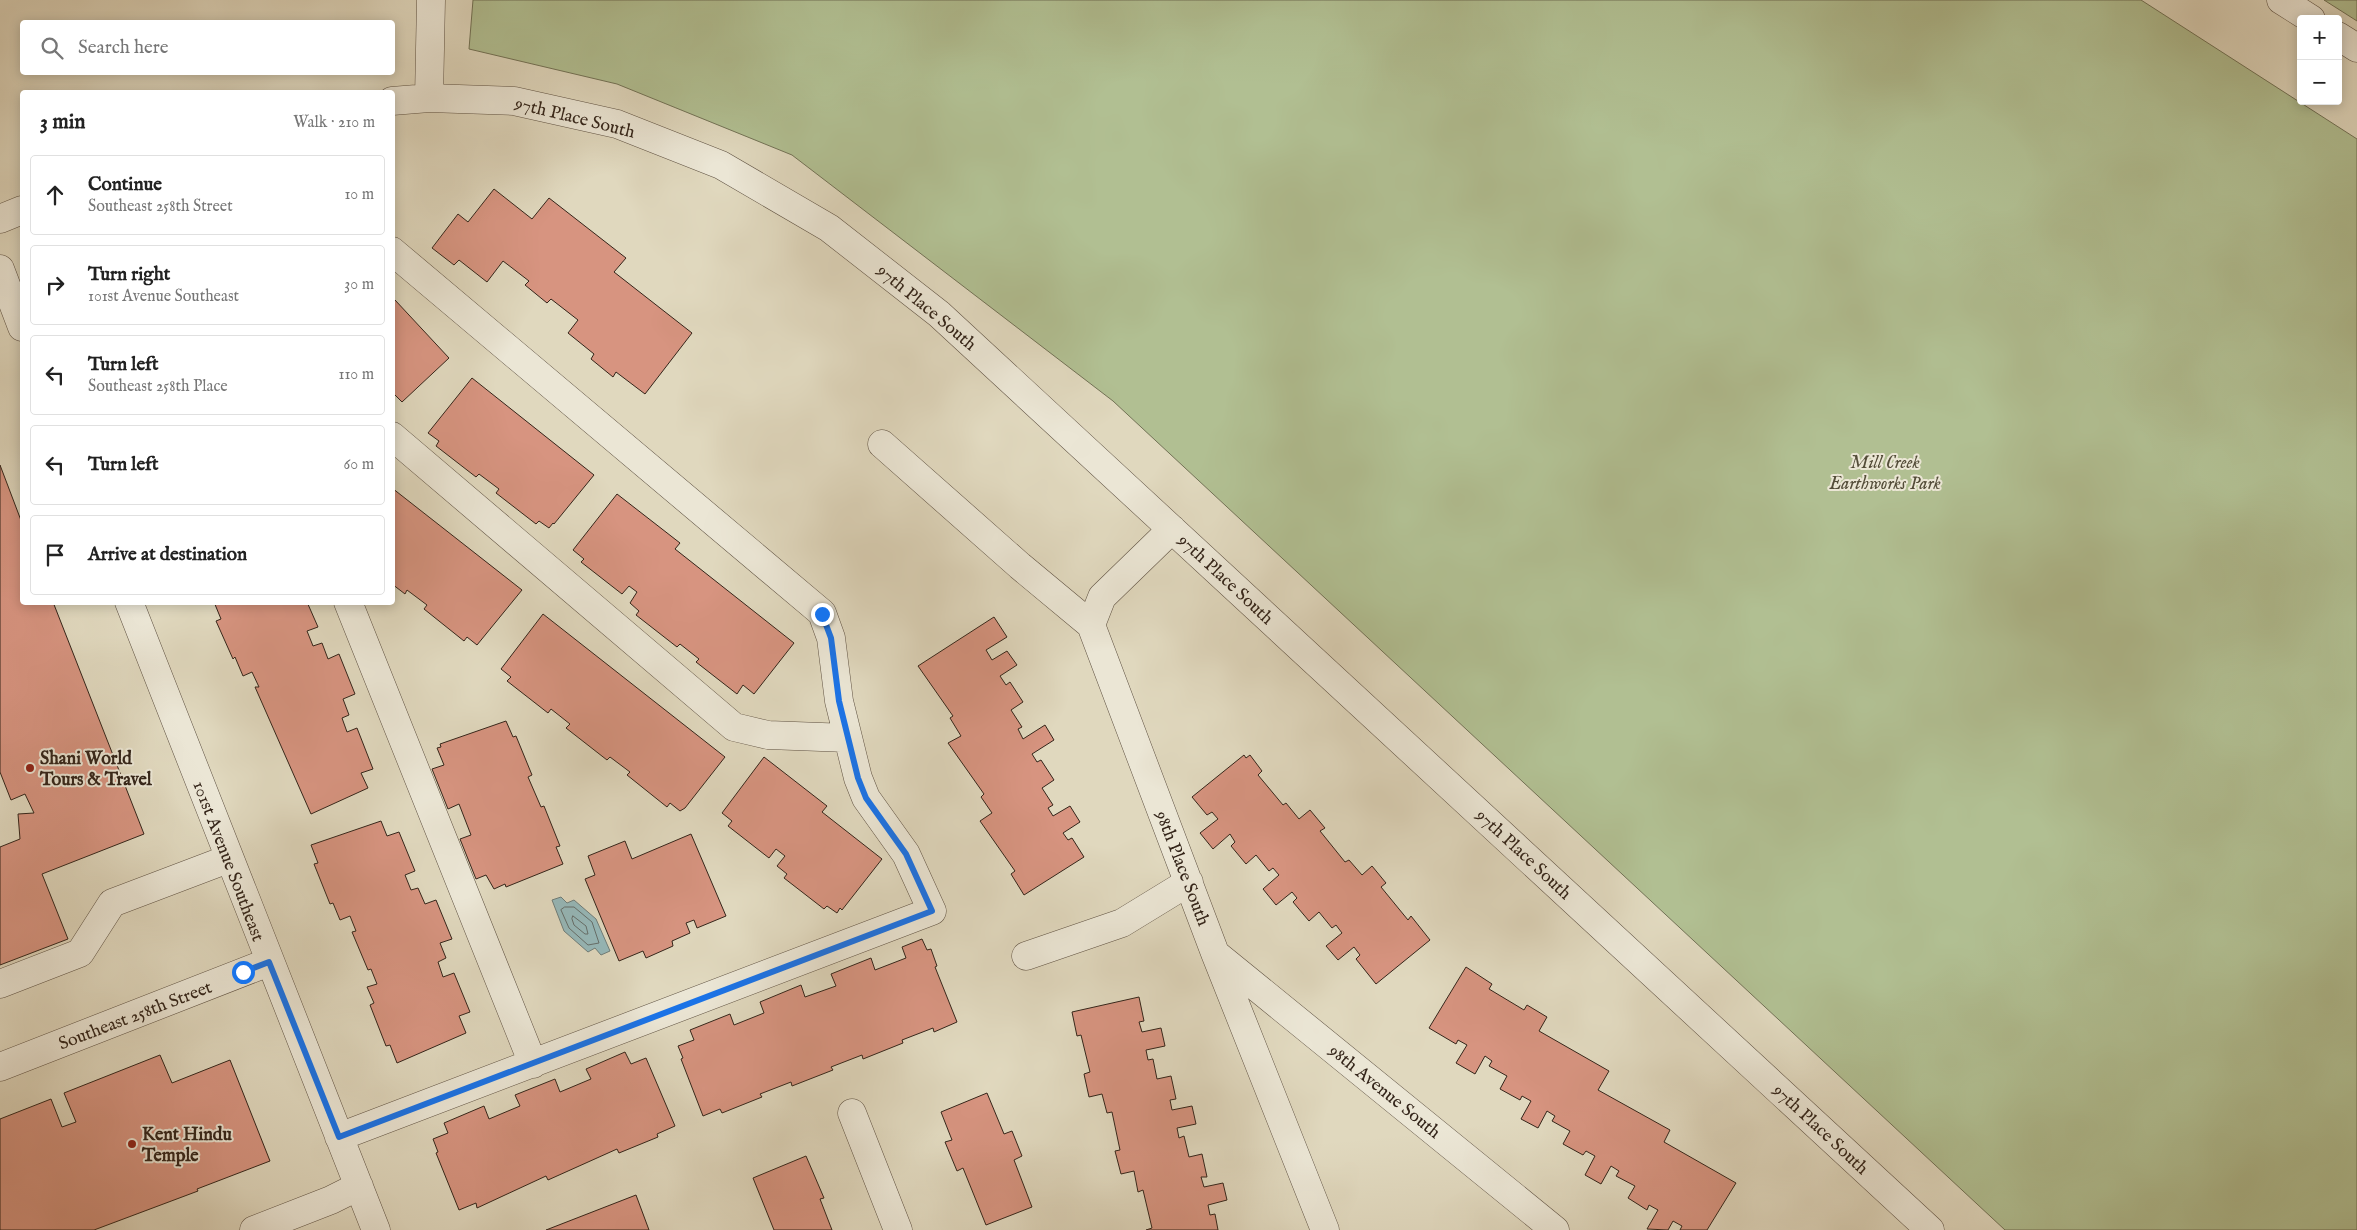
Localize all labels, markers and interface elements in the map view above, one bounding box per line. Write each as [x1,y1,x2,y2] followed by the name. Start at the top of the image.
[2297,15,2342,105] map controls
[2297,15,2342,60] button: +
[20,20,395,75] search box
[38,34,66,62] icon: search
[78,36,169,60] text: Search here
[2297,60,2342,105] button: −
[511,92,637,145] street label: 97th Place South
[40,109,85,136] text: 3 min
[293,113,375,133] text: Walk · 210 m
[88,173,162,197] text: Continue
[41,181,69,209] icon: ahead
[344,185,374,205] text: 10 m
[88,197,233,217] text: Southeast 258th Street
[871,259,981,357] street label: 97th Place South
[88,263,170,287] text: Turn right
[41,271,69,299] icon: right
[344,275,374,295] text: 30 m
[88,287,239,307] text: 101st Avenue Southeast
[88,353,159,377] text: Turn left
[41,361,69,389] icon: left
[338,365,374,385] text: 110 m
[88,377,228,397] text: Southeast 258th Place
[41,451,69,479] icon: left
[1828,452,1941,496] park label: Mill Creek Earthworks Park
[88,453,159,477] text: Turn left
[344,455,374,475] text: 60 m
[1171,529,1278,631] street label: 97th Place South
[41,541,69,569] icon: arrive
[88,543,247,567] text: Arrive at destination
[811,603,834,626] route end
[39,748,153,792] place label: Shani World Tours & Travel
[24,762,36,774] marker: Shani World Tours & Travel
[186,778,269,945] street label: 101st Avenue Southeast
[1469,804,1576,906] street label: 97th Place South
[1149,807,1214,930] street label: 98th Place South
[232,961,255,984] route start
[55,976,216,1056] street label: Southeast 258th Street
[1323,1039,1445,1145] street label: 98th Avenue South
[1766,1079,1873,1181] street label: 97th Place South
[141,1124,232,1168] place label: Kent Hindu Temple
[126,1138,138,1150] marker: Kent Hindu Temple

